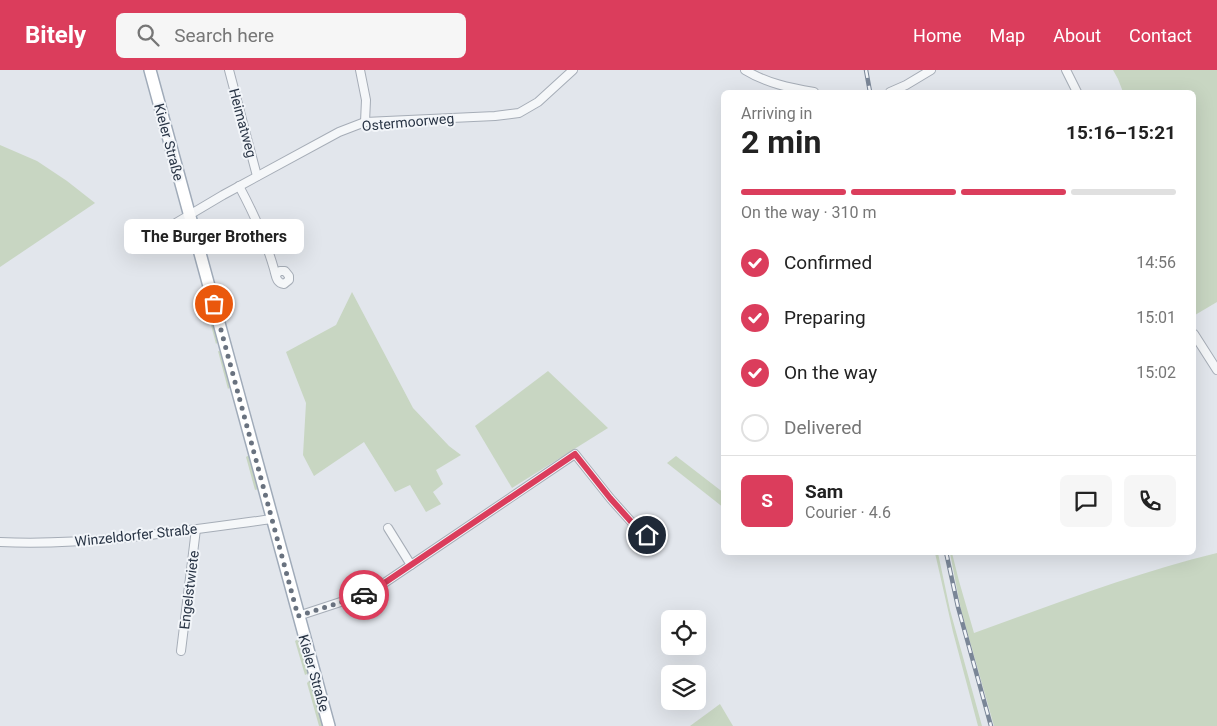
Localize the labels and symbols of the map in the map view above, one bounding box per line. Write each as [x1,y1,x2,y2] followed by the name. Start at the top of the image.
[226,87,260,159] street label: Heimatweg
[151,102,187,182] street label: Kieler Straße
[361,110,455,134] street label: Ostermoorweg
[124,219,304,254] callout: The Burger Brothers
[193,283,235,325] pin
[626,514,668,556] pin
[74,521,198,549] street label: Winzeldorfer Straße
[176,550,202,630] street label: Engelstwiete
[339,570,389,620] courier
[295,633,333,713] street label: Kieler Straße

